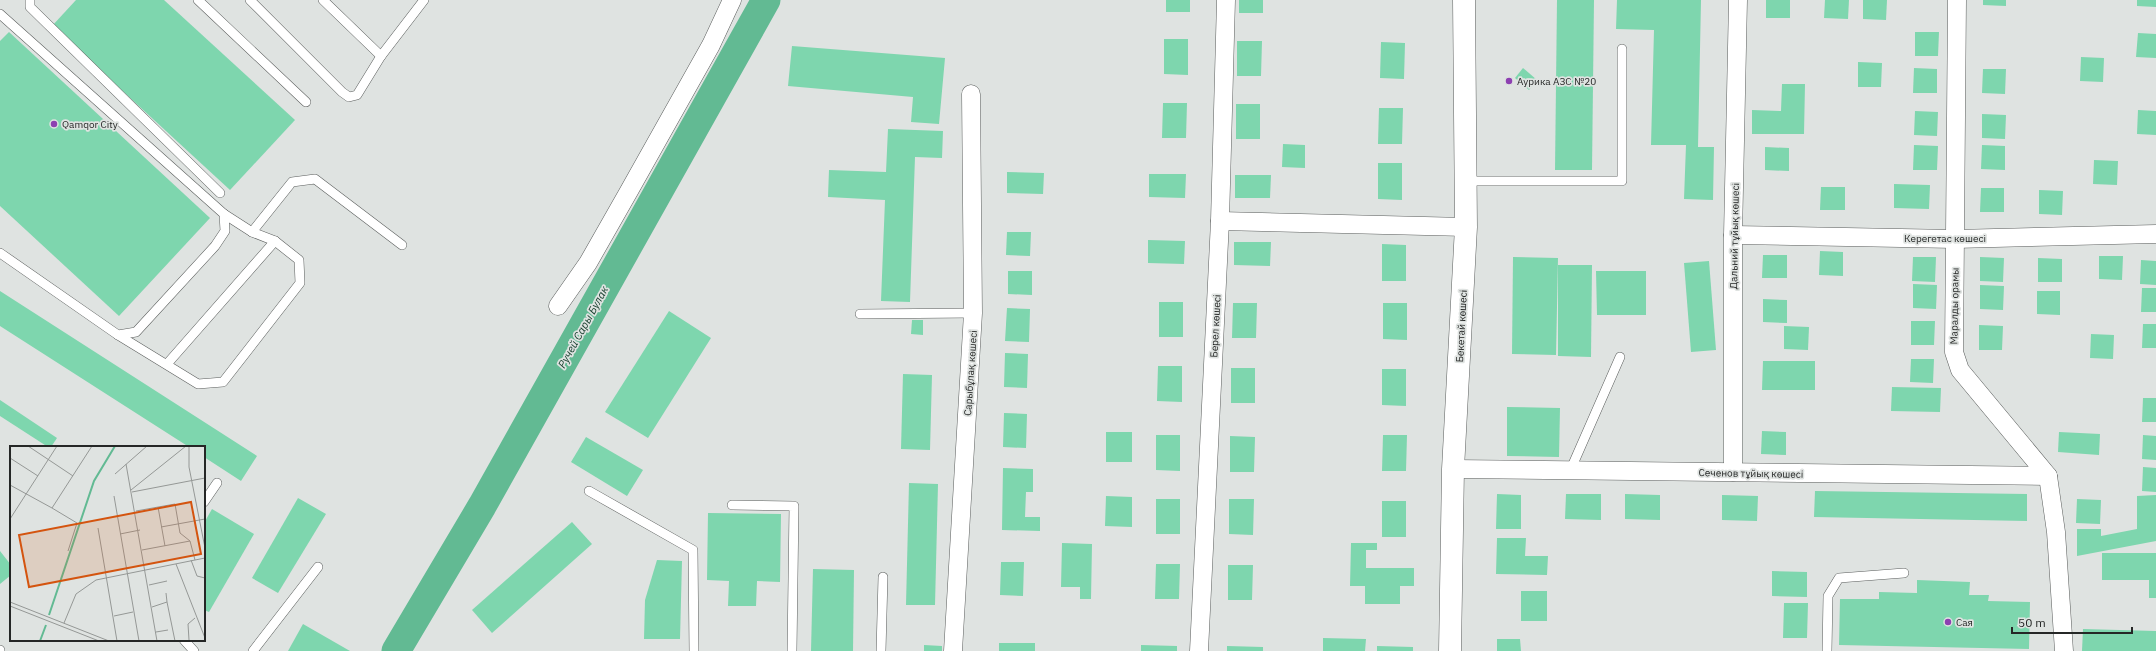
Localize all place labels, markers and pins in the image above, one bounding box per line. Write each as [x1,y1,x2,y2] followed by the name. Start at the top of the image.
[1517,75,1596,88] place label: Аурика АЗС №20
[1504,76,1514,86] marker: Аурика АЗС №20
[62,118,118,131] place label: Qamqor City
[49,119,59,129] marker: Qamqor City
[1956,616,1973,629] place label: Сая
[1943,617,1953,627] marker: Сая

